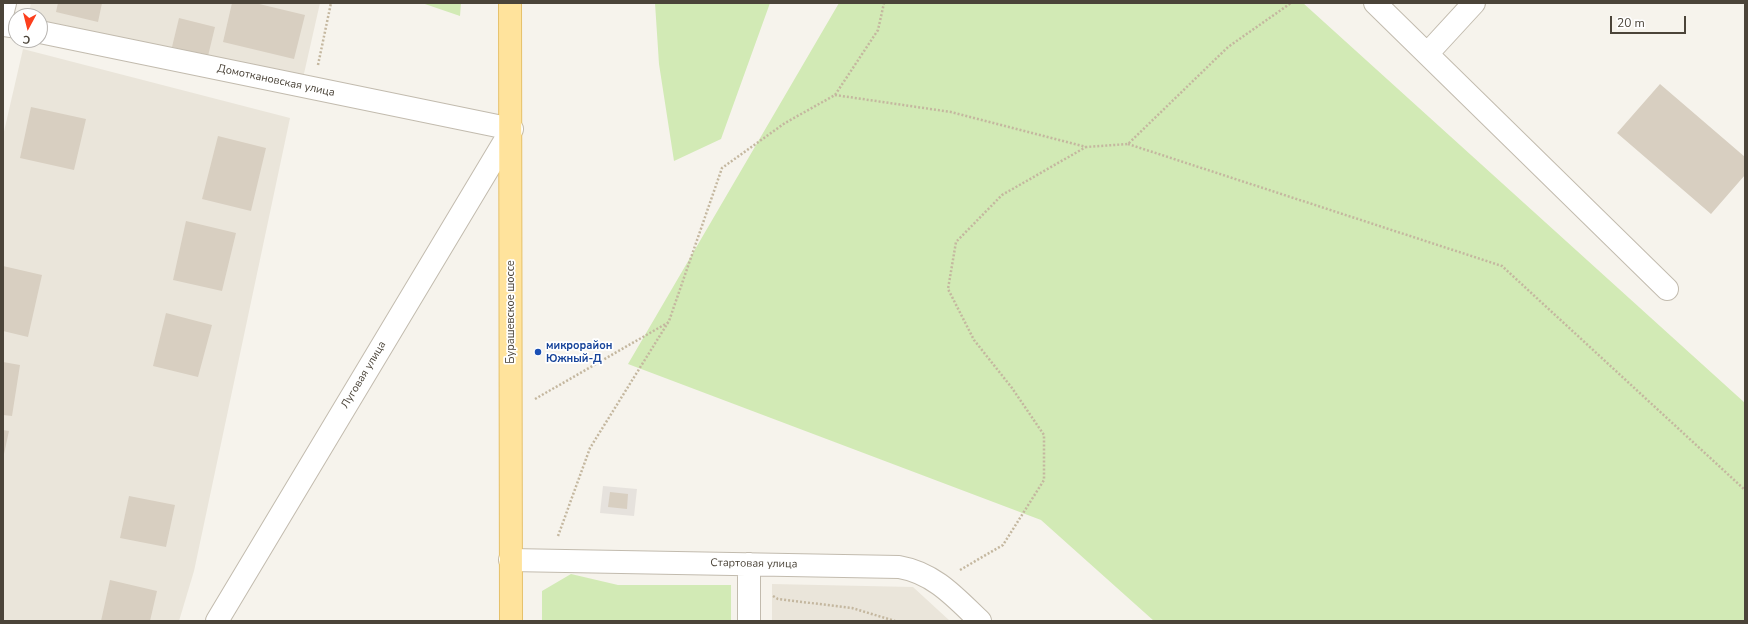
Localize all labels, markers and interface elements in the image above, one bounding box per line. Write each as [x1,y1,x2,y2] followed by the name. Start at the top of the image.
[8,8,48,48] north arrow
[1612,8,1688,34] scale bar
[1617,15,1645,31] text: 20 m
[22,32,31,47] text: С
[216,62,336,100] street label: Домоткановская улица
[504,260,518,364] street label: Бурашевское шоссе
[339,339,389,411] street label: Луговая улица
[546,339,612,365] place label: микрорайон Южный-Д
[533,347,543,357] marker: микрорайон Южный-Д
[710,557,798,571] street label: Стартовая улица

